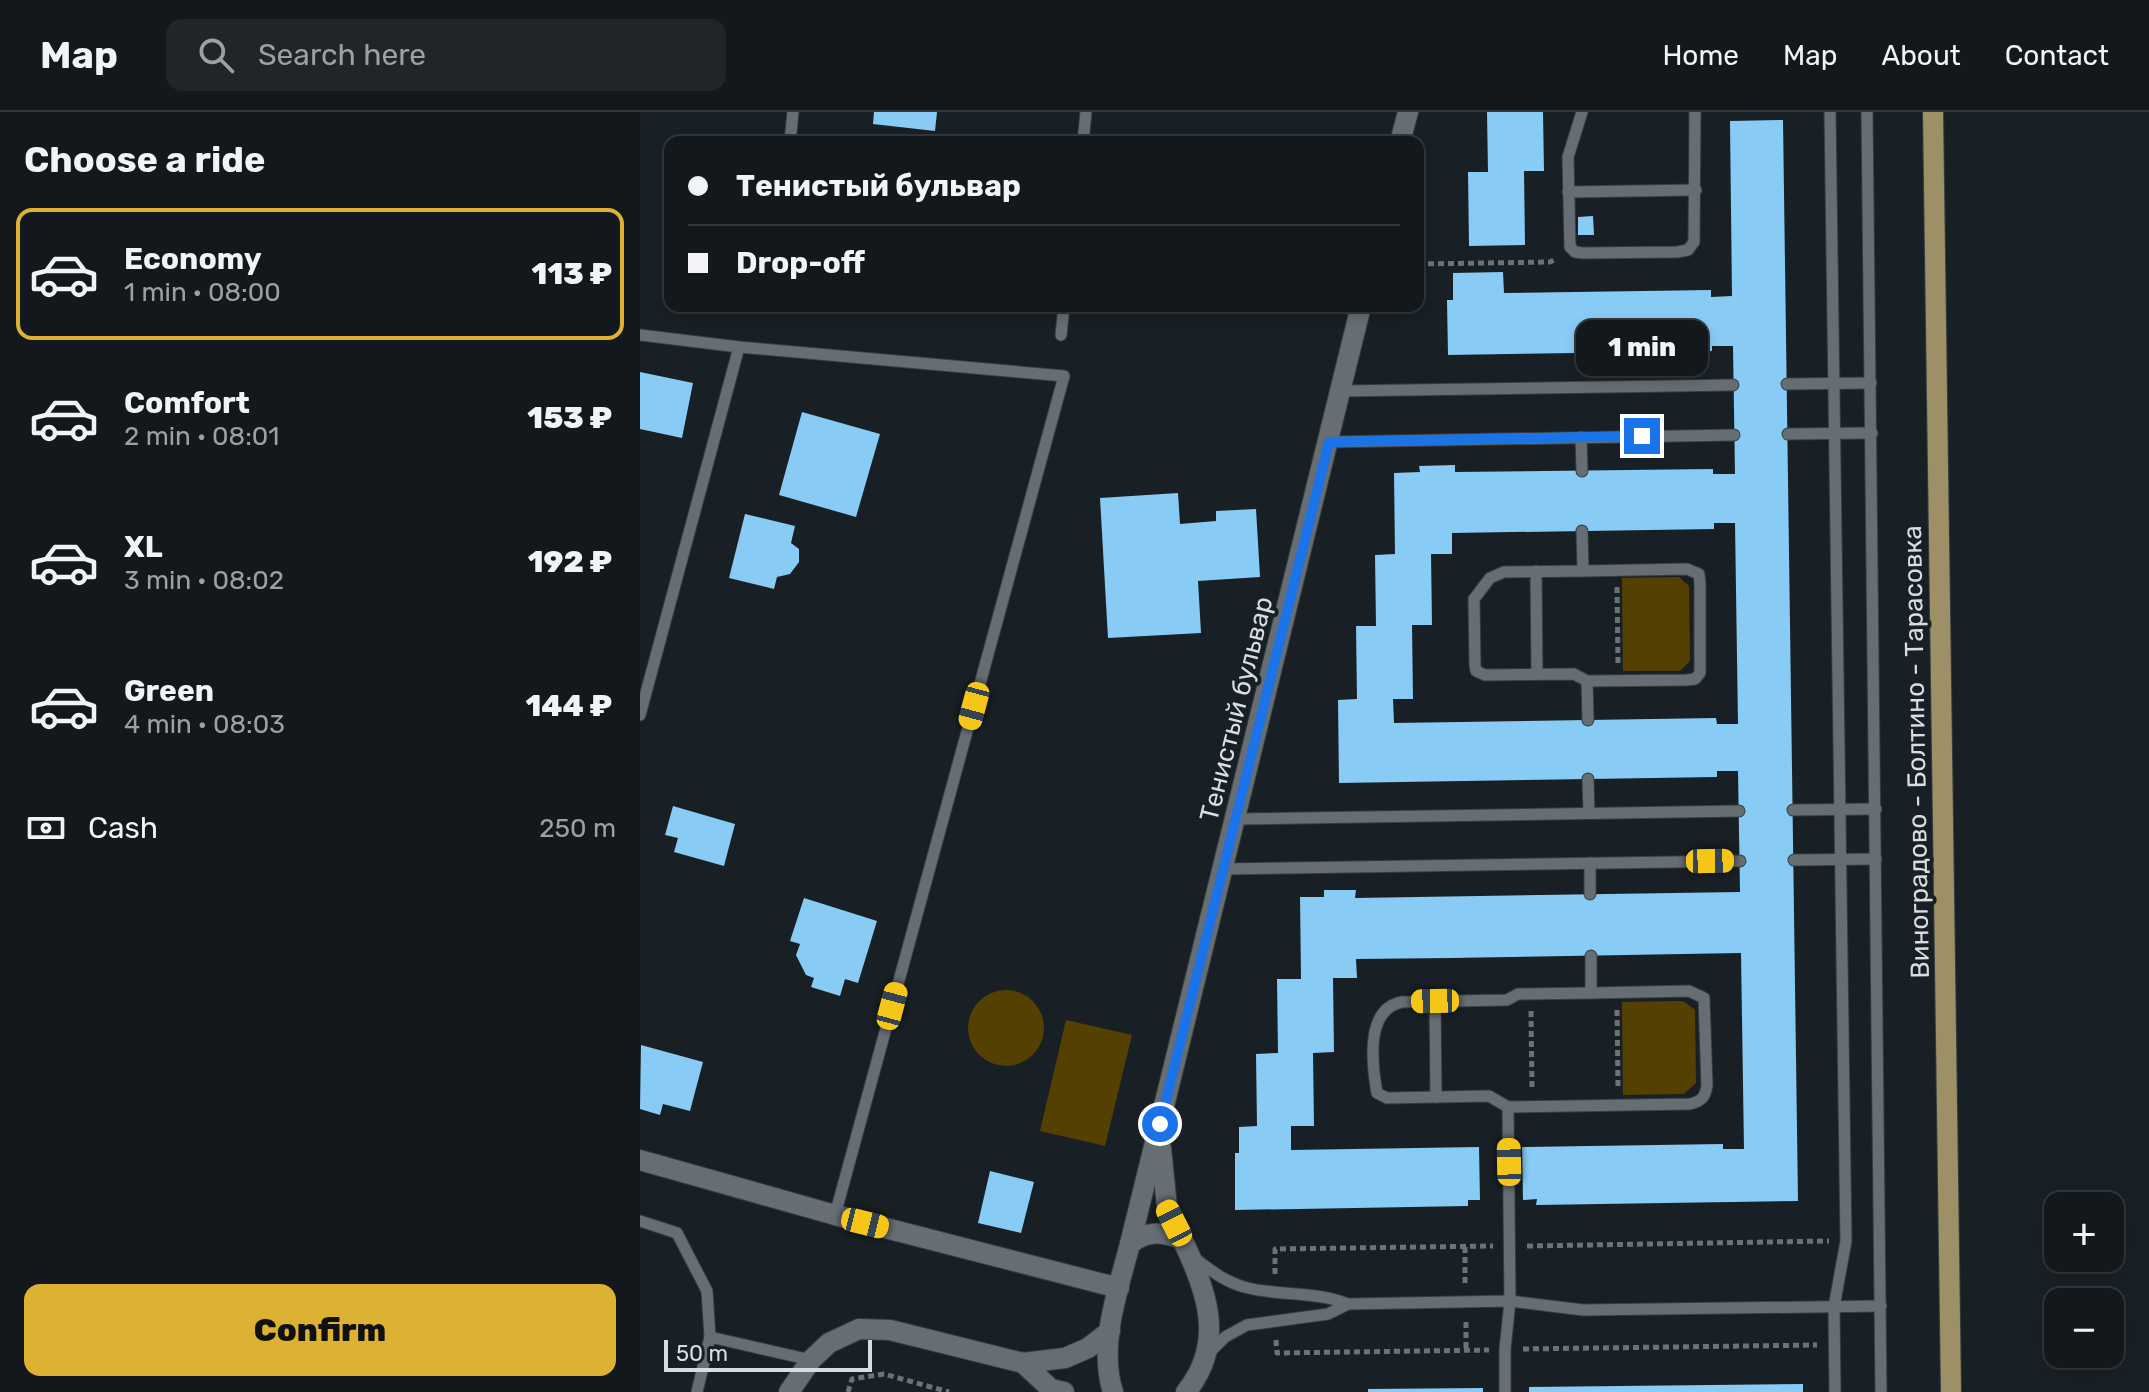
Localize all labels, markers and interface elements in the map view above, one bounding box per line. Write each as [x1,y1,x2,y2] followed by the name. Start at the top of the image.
[166,19,726,91] search box
[40,32,118,78] text: Map
[194,33,238,77] icon: search
[258,37,426,73] text: Search here
[1662,39,1739,72] text: Home
[1783,39,1837,72] text: Map
[1881,39,1961,72] text: About
[2005,39,2109,72] text: Contact
[24,138,265,181] text: Choose a ride
[736,168,1021,204] text: Тенистый бульвар
[28,238,100,310] icon: car
[124,241,262,277] text: Economy
[736,245,865,281] text: Drop-off
[532,256,612,292] text: 113 ₽
[124,277,281,308] text: 1 min · 08:00
[1576,320,1708,376] callout: 1 min
[1608,332,1676,363] text: 1 min
[28,382,100,454] icon: car
[124,385,250,421] text: Comfort
[527,400,612,436] text: 153 ₽
[1624,418,1660,454] route end
[124,421,279,452] text: 2 min · 08:01
[1897,525,1936,979] street label: Виноградово - Болтино - Тарасовка
[28,526,100,598] icon: car
[124,529,163,565] text: XL
[528,544,612,580] text: 192 ₽
[124,565,284,596] text: 3 min · 08:02
[1194,593,1279,825] street label: Тенистый бульвар
[28,670,100,742] icon: car
[124,673,214,709] text: Green
[956,680,992,732] car
[525,688,612,724] text: 144 ₽
[124,709,285,740] text: 4 min · 08:03
[24,806,68,850] icon: cash
[88,810,158,846] text: Cash
[539,813,616,844] text: 250 m
[1686,849,1734,873] car
[874,980,910,1032] car
[1411,989,1459,1013] car
[1142,1106,1178,1142] route start
[1497,1138,1521,1186] car
[2044,1192,2124,1368] map controls
[2044,1192,2124,1272] button: +
[1152,1196,1196,1250] car
[839,1206,891,1240] car
[24,1284,616,1376] button: Confirm
[2044,1288,2124,1368] button: −
[664,1336,872,1372] scale bar
[676,1340,728,1367] text: 50 m

